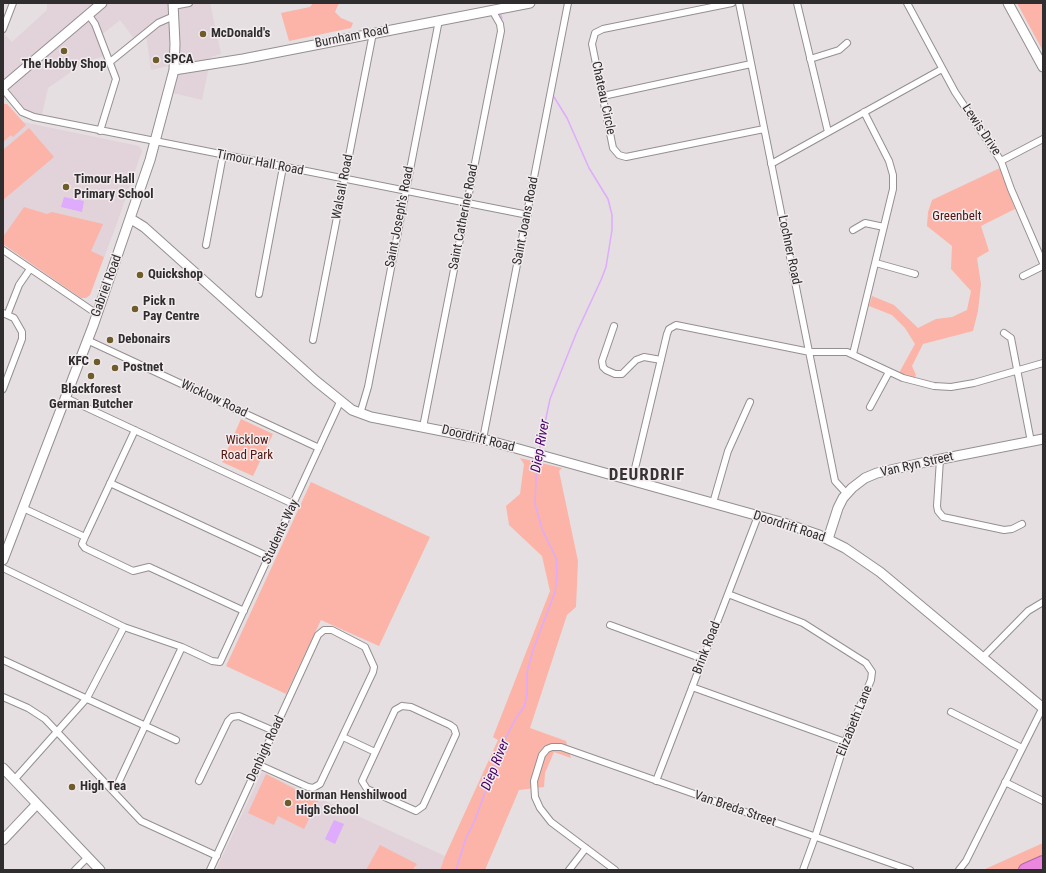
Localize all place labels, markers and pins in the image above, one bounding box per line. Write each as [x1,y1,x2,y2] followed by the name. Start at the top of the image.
[211,26,270,42] place label: McDonald's
[198,29,208,39] marker: McDonald's
[59,46,69,56] marker: The Hobby Shop
[164,52,194,68] place label: SPCA
[151,55,161,65] marker: SPCA
[21,57,107,73] place label: The Hobby Shop
[74,172,154,203] place label: Timour Hall Primary School
[61,182,71,192] marker: Timour Hall Primary School
[148,267,203,283] place label: Quickshop
[135,270,145,280] marker: Quickshop
[143,294,200,325] place label: Pick n Pay Centre
[130,304,140,314] marker: Pick n Pay Centre
[118,332,170,348] place label: Debonairs
[105,335,115,345] marker: Debonairs
[68,354,89,370] place label: KFC
[92,357,102,367] marker: KFC
[123,360,163,376] place label: Postnet
[110,363,120,373] marker: Postnet
[86,371,96,381] marker: Blackforest German Butcher
[49,382,133,413] place label: Blackforest German Butcher
[80,779,126,795] place label: High Tea
[67,782,77,792] marker: High Tea
[296,788,407,819] place label: Norman Henshilwood High School
[283,798,293,808] marker: Norman Henshilwood High School

